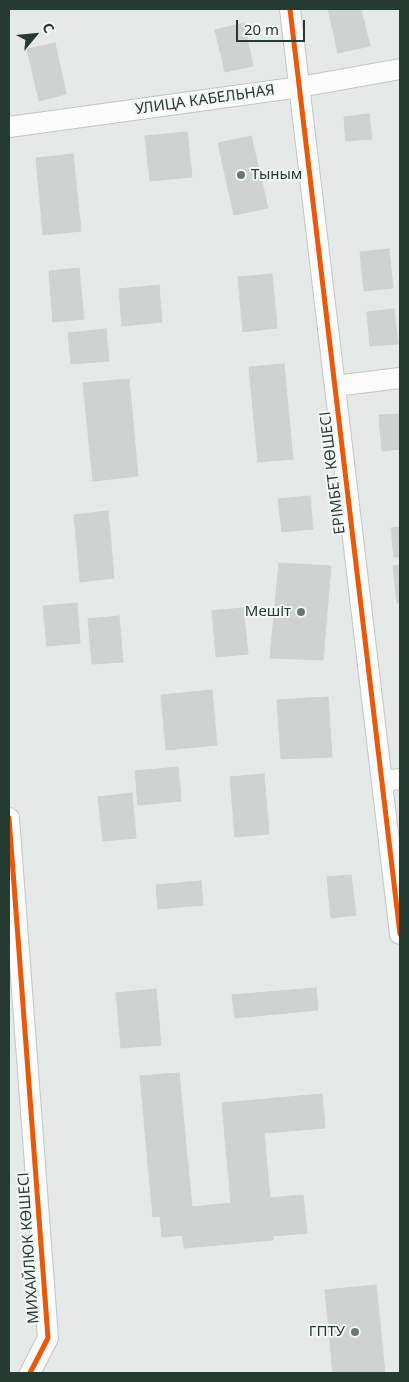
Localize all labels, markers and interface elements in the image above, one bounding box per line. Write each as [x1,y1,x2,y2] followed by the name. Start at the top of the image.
[10,10,60,60] north arrow
[239,10,308,42] scale bar
[38,19,59,36] text: С
[244,19,279,39] text: 20 m
[134,81,276,119] street label: УЛИЦА КАБЕЛЬНАЯ
[251,166,302,184] place label: Тыным
[235,169,247,181] marker: Тыным
[317,411,349,535] street label: ЕРІМБЕТ КӨШЕСІ
[245,603,291,621] place label: Мешіт
[295,606,307,618] marker: Мешіт
[15,1172,43,1324] street label: МИХАЙЛЮК КӨШЕСІ
[309,1323,345,1341] place label: ГПТУ
[349,1326,361,1338] marker: ГПТУ

